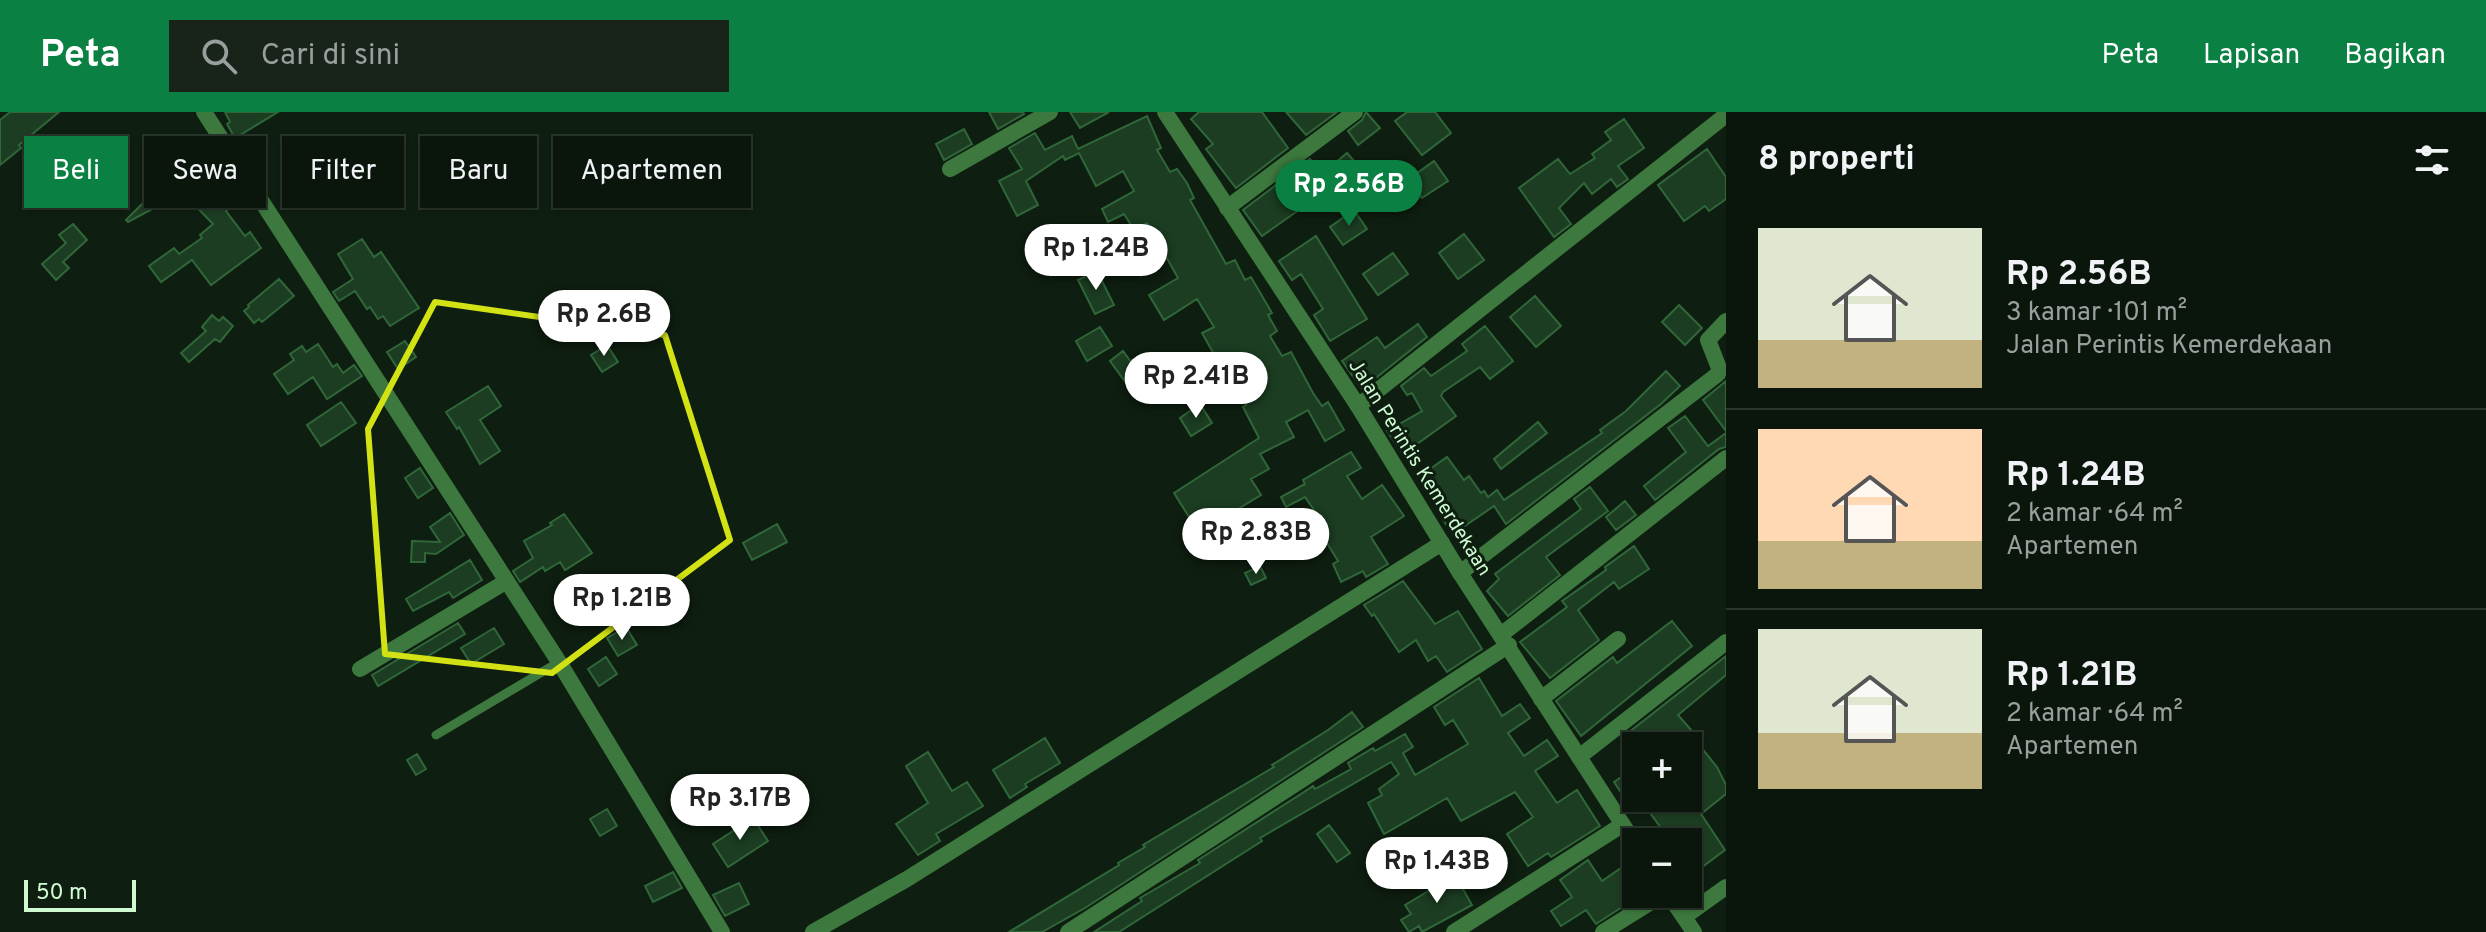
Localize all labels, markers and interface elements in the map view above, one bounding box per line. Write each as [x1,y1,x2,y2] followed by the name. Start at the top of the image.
[169,20,729,92] search box
[40,32,121,81] text: Peta
[197,34,241,78] icon: search
[261,38,400,75] text: Cari di sini
[2101,38,2159,74] text: Peta
[2203,38,2300,74] text: Lapisan
[2344,38,2446,74] text: Bagikan
[24,136,128,208] chip: Beli
[144,136,266,208] chip: Sewa
[282,136,404,208] chip: Filter
[420,136,537,208] chip: Baru
[553,136,751,208] chip: Apartemen
[2410,138,2454,182] icon: filters
[1758,139,1915,182] text: 8 properti
[1266,160,1432,228] pin: Rp 2.56B
[1293,169,1405,202] text: Rp 2.56B
[1013,224,1179,292] pin: Rp 1.24B
[1043,233,1149,266] text: Rp 1.24B
[2006,254,2152,297] text: Rp 2.56B
[1822,260,1918,356] icon: home
[530,290,678,358] pin: Rp 2.6B
[2006,297,2187,330] text: 3 kamar · 101 m²
[556,299,652,332] text: Rp 2.6B
[2006,330,2332,363] text: Jalan Perintis Kemerdekaan
[1113,352,1279,420] pin: Rp 2.41B
[1341,355,1497,581] street label: Jalan Perintis Kemerdekaan
[1143,361,1249,394] text: Rp 2.41B
[2006,455,2146,498] text: Rp 1.24B
[1822,461,1918,557] icon: home
[2006,498,2183,531] text: 2 kamar · 64 m²
[1173,508,1339,576] pin: Rp 2.83B
[1200,517,1312,550] text: Rp 2.83B
[2006,531,2138,564] text: Apartemen
[539,574,705,642] pin: Rp 1.21B
[572,583,672,616] text: Rp 1.21B
[2006,655,2137,698] text: Rp 1.21B
[1822,661,1918,757] icon: home
[2006,698,2183,731] text: 2 kamar · 64 m²
[2006,731,2138,764] text: Apartemen
[1622,732,1702,908] map controls
[1622,732,1702,812] button: +
[657,774,823,842] pin: Rp 3.17B
[689,783,791,816] text: Rp 3.17B
[1622,828,1702,908] button: −
[1354,837,1520,905] pin: Rp 1.43B
[1384,846,1490,879] text: Rp 1.43B
[24,876,136,912] scale bar
[36,880,88,907] text: 50 m

